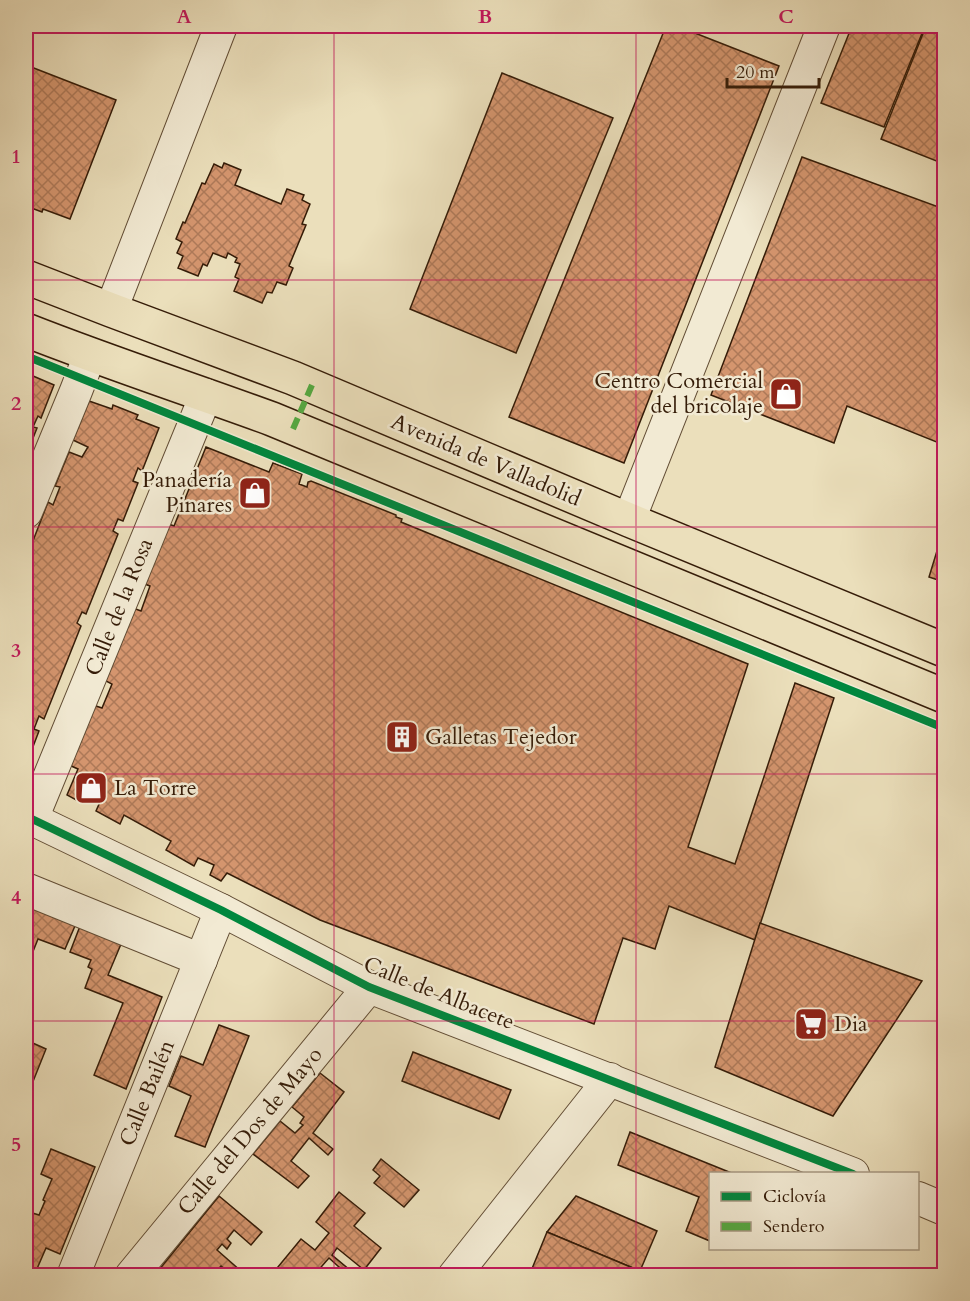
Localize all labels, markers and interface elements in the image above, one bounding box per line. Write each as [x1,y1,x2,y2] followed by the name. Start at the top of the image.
[176,3,192,30] text: A
[478,3,492,30] text: B
[778,3,794,30] text: C
[727,51,818,89] scale bar
[736,60,775,85] text: 20 m
[11,143,21,170] text: 1
[594,366,763,421] place label: Centro Comercial del bricolaje
[768,376,804,412] shop icon: Centro Comercial del bricolaje
[11,390,21,417] text: 2
[386,406,586,514] street label: Avenida de Valladolid
[142,465,232,520] place label: Panadería Pinares
[237,475,273,511] shop icon: Panadería Pinares
[78,533,160,680] street label: Calle de la Rosa
[11,637,21,664] text: 3
[384,719,420,755] building icon: Galletas Tejedor
[425,722,578,752] place label: Galletas Tejedor
[73,770,109,806] shop icon: La Torre
[114,773,197,803] place label: La Torre
[11,884,21,911] text: 4
[359,949,519,1037] street label: Calle de Albacete
[793,1006,829,1042] supermarket icon: Dia
[834,1009,868,1039] place label: Dia
[112,1035,182,1151] street label: Calle Bailén
[171,1040,329,1221] street label: Calle del Dos de Mayo
[11,1131,21,1158] text: 5
[709,1172,919,1250] legend
[763,1184,827,1209] text: Ciclovía
[763,1214,825,1239] text: Sendero

